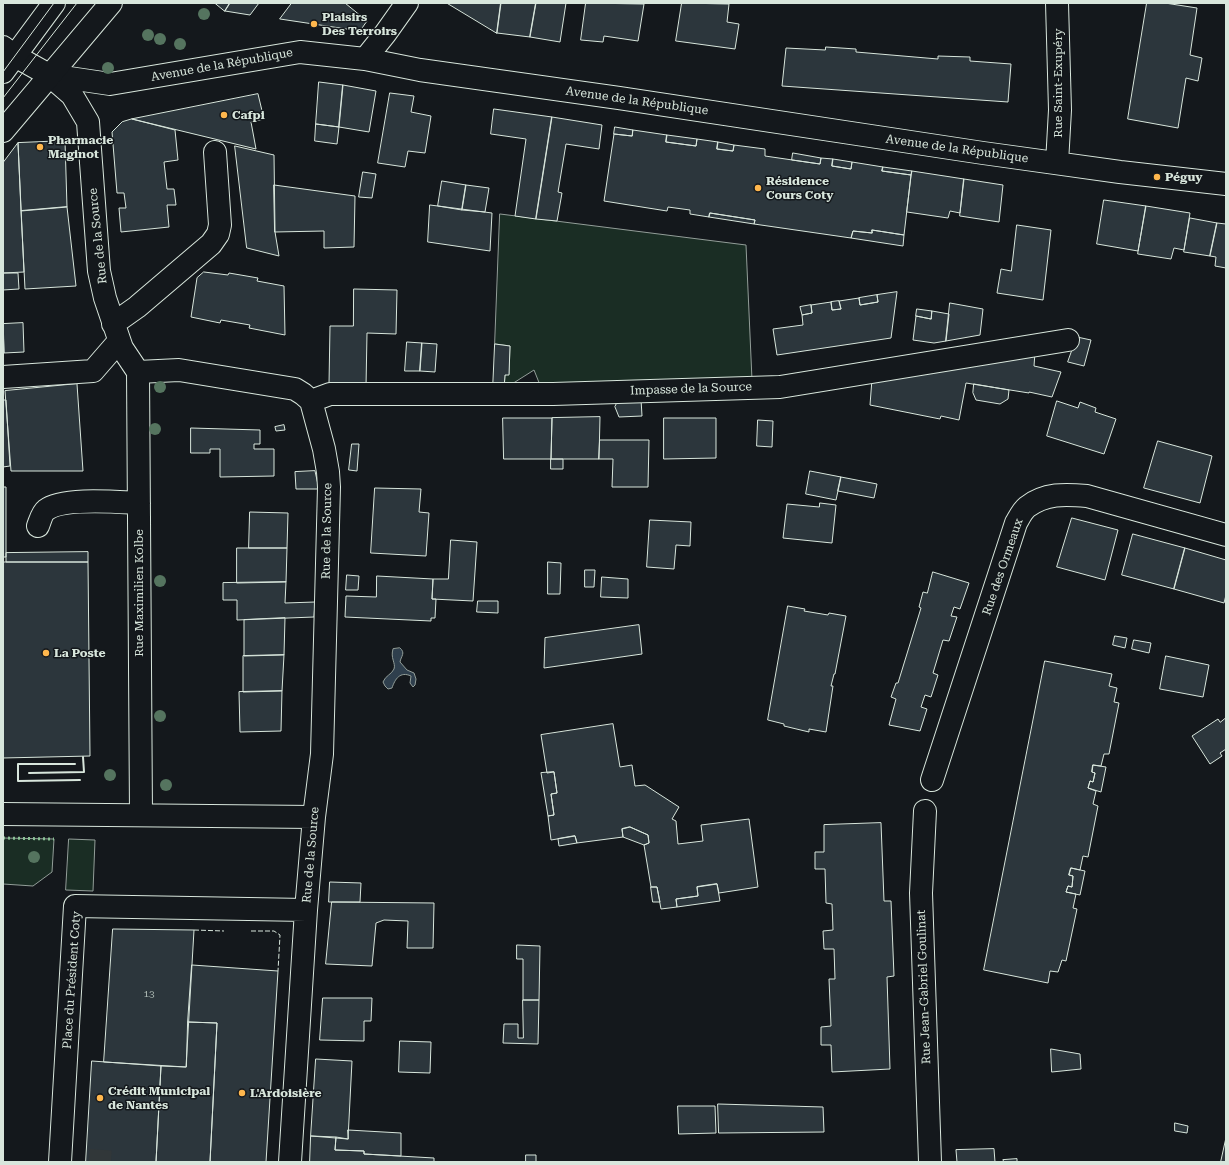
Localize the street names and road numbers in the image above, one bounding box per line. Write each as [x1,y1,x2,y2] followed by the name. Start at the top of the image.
[1051,28,1065,138] street label: Rue Saint-Exupéry
[150,45,294,85] street label: Avenue de la République
[565,84,709,118] street label: Avenue de la République
[885,132,1029,166] street label: Avenue de la République
[86,187,110,285] street label: Rue de la Source
[630,380,752,398] street label: Impasse de la Source
[319,483,335,579] street label: Rue de la Source
[980,517,1026,617] street label: Rue des Ormeaux
[132,529,146,657] street label: Rue Maximilien Kolbe
[300,806,322,904] street label: Rue de la Source
[914,910,934,1064] street label: Rue Jean-Gabriel Goulinat
[60,911,84,1049] street label: Place du Président Coty

